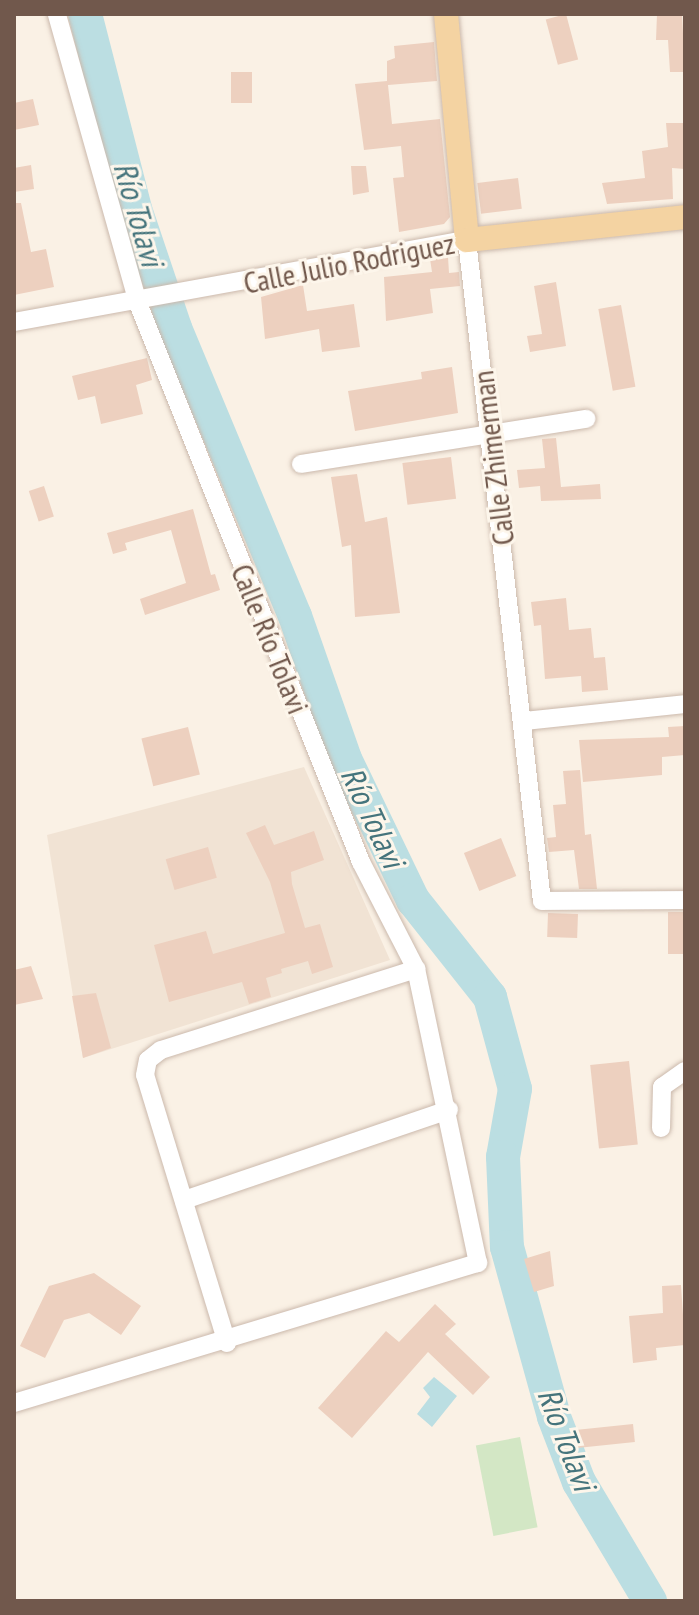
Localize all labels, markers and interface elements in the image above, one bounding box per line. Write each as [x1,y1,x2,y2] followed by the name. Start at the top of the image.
[106,157,172,271] water label: Río Tolavi
[241,225,457,301] street label: Calle Julio Rodriguez
[464,369,522,547] street label: Calle Zhimerman
[224,559,316,719] street label: Calle Río Tolavi
[333,760,413,874] water label: Río Tolavi
[530,1382,604,1496] water label: Río Tolavi

